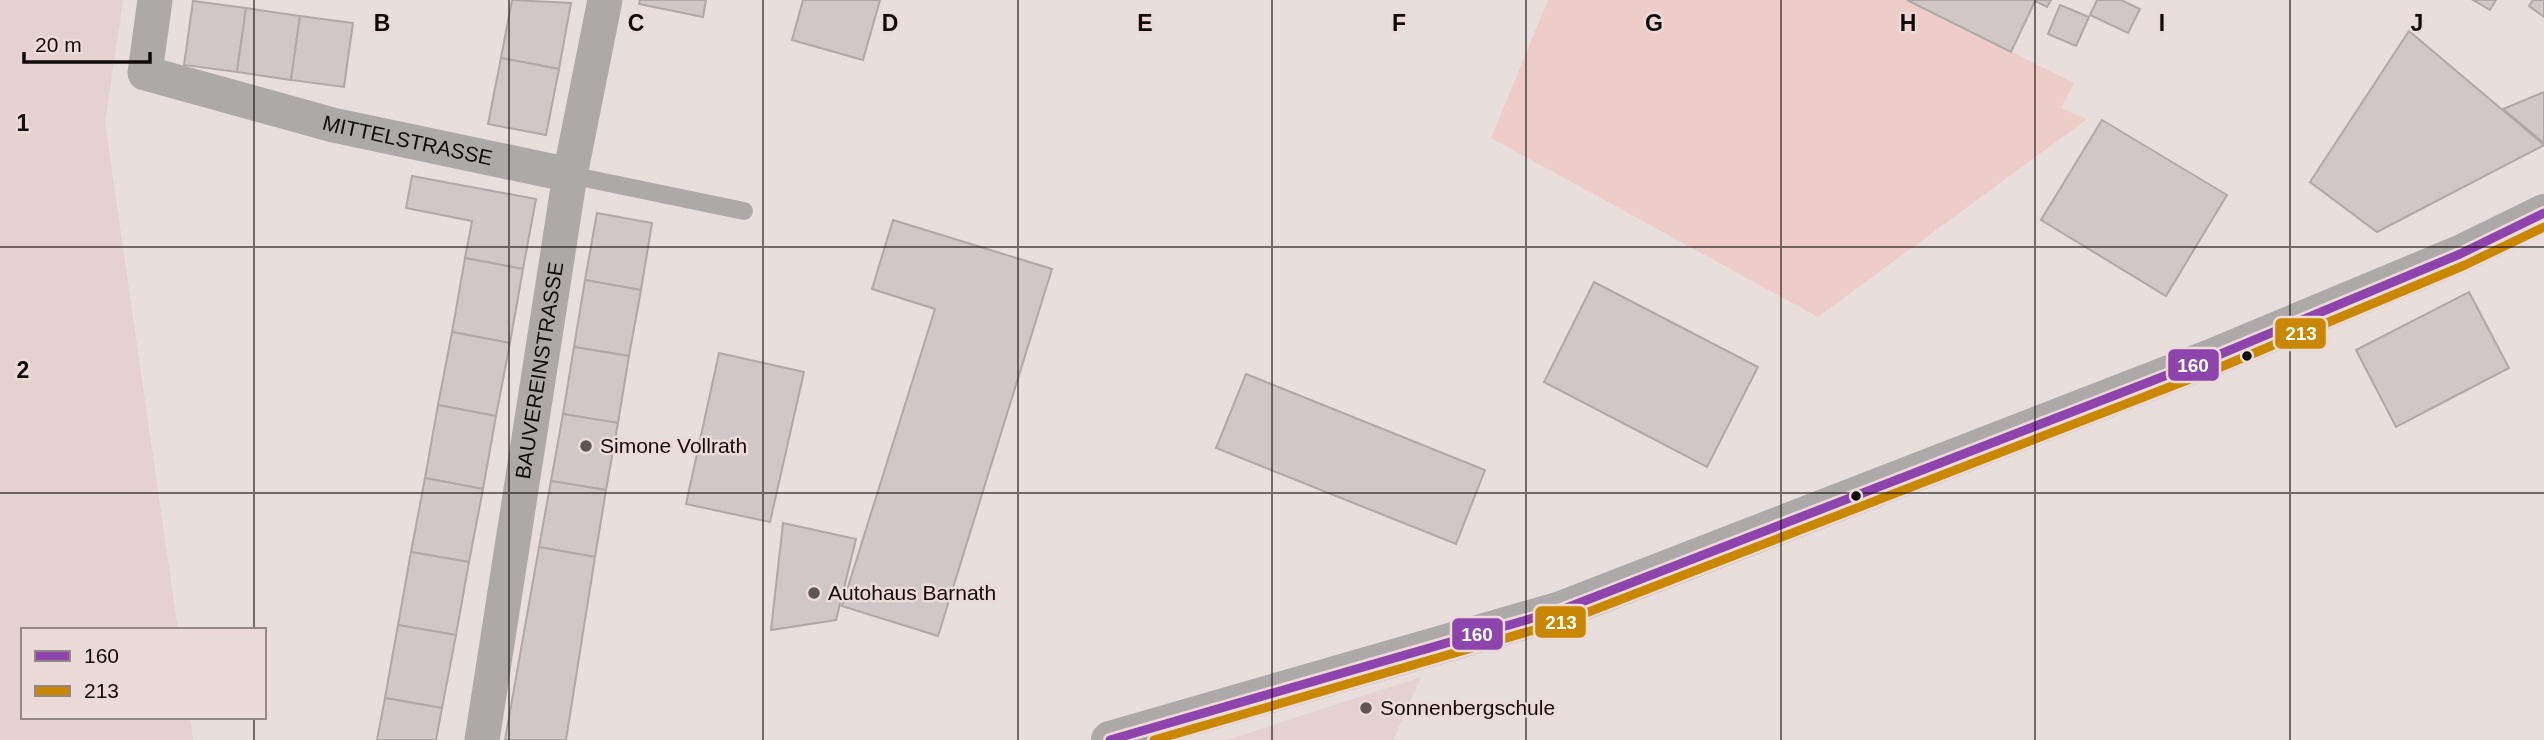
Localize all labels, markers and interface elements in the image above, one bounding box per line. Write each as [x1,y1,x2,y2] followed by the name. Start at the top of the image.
[374,10,390,36] text: B
[628,10,644,36] text: C
[882,10,898,36] text: D
[1137,10,1153,36] text: E
[1392,10,1406,36] text: F
[1645,10,1663,36] text: G
[1900,10,1916,36] text: H
[2159,10,2165,36] text: I
[2411,10,2423,36] text: J
[24,21,150,65] scale bar
[35,33,82,56] text: 20 m
[17,110,30,136] text: 1
[320,111,495,169] street label: MITTELSTRASSE
[511,260,567,481] street label: BAUVEREINSTRASSE
[2274,317,2327,350] line badge: 213
[2285,323,2317,344] text: 213
[2167,348,2220,382] line badge: 160
[2240,349,2254,363] unlabelled marker
[2177,355,2209,376] text: 160
[17,357,29,383] text: 2
[600,434,747,457] place label: Simone Vollrath
[578,438,594,454] marker: Simone Vollrath
[1849,489,1863,503] unlabelled marker
[828,581,996,604] place label: Autohaus Barnath
[806,585,822,601] marker: Autohaus Barnath
[1534,605,1587,639] line badge: 213
[1545,612,1577,633] text: 213
[1451,617,1504,651] line badge: 160
[1461,624,1493,645] text: 160
[21,628,266,719] legend
[84,644,119,667] text: 160
[84,679,119,702] text: 213
[1380,696,1555,719] place label: Sonnenbergschule
[1358,700,1374,716] marker: Sonnenbergschule

